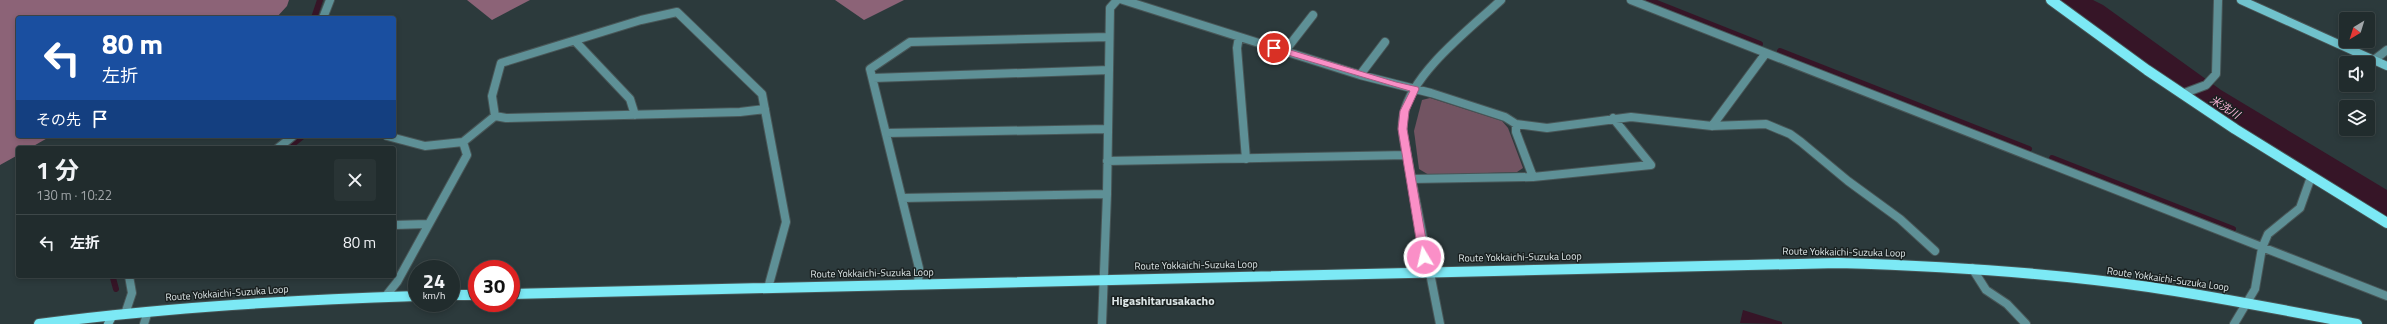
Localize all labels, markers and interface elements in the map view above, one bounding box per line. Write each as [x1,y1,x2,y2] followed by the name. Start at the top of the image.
[2339,12,2375,48] north arrow
[2339,12,2375,136] map controls
[102,22,163,65] text: 80 m
[1257,31,1291,65] pin
[36,32,88,84] icon: left
[1263,37,1285,59] icon: arrive
[2339,56,2375,92] button: sound
[102,62,138,89] text: 左折
[2207,91,2244,123] water label: 米洗川
[2339,100,2375,136] button: layers
[36,108,81,131] text: その先
[89,108,111,130] icon: arrive
[36,152,79,188] text: 1 分
[334,159,376,201] button: close
[36,185,112,205] text: 130 m · 10:22
[70,231,100,254] text: 左折
[343,231,376,254] text: 80 m
[36,232,58,254] icon: left
[1403,236,1445,278] position arrow
[1782,243,1906,261] street label: Route Yokkaichi-Suzuka Loop
[1458,248,1582,266] street label: Route Yokkaichi-Suzuka Loop
[1134,256,1258,274] street label: Route Yokkaichi-Suzuka Loop
[468,260,520,312] speed limit sign: 30
[2106,263,2230,295] street label: Route Yokkaichi-Suzuka Loop
[810,264,934,282] street label: Route Yokkaichi-Suzuka Loop
[423,265,445,296] text: 24
[165,281,289,305] street label: Route Yokkaichi-Suzuka Loop
[423,288,445,303] text: km/h
[1111,291,1215,310] district label: Higashitarusakacho

